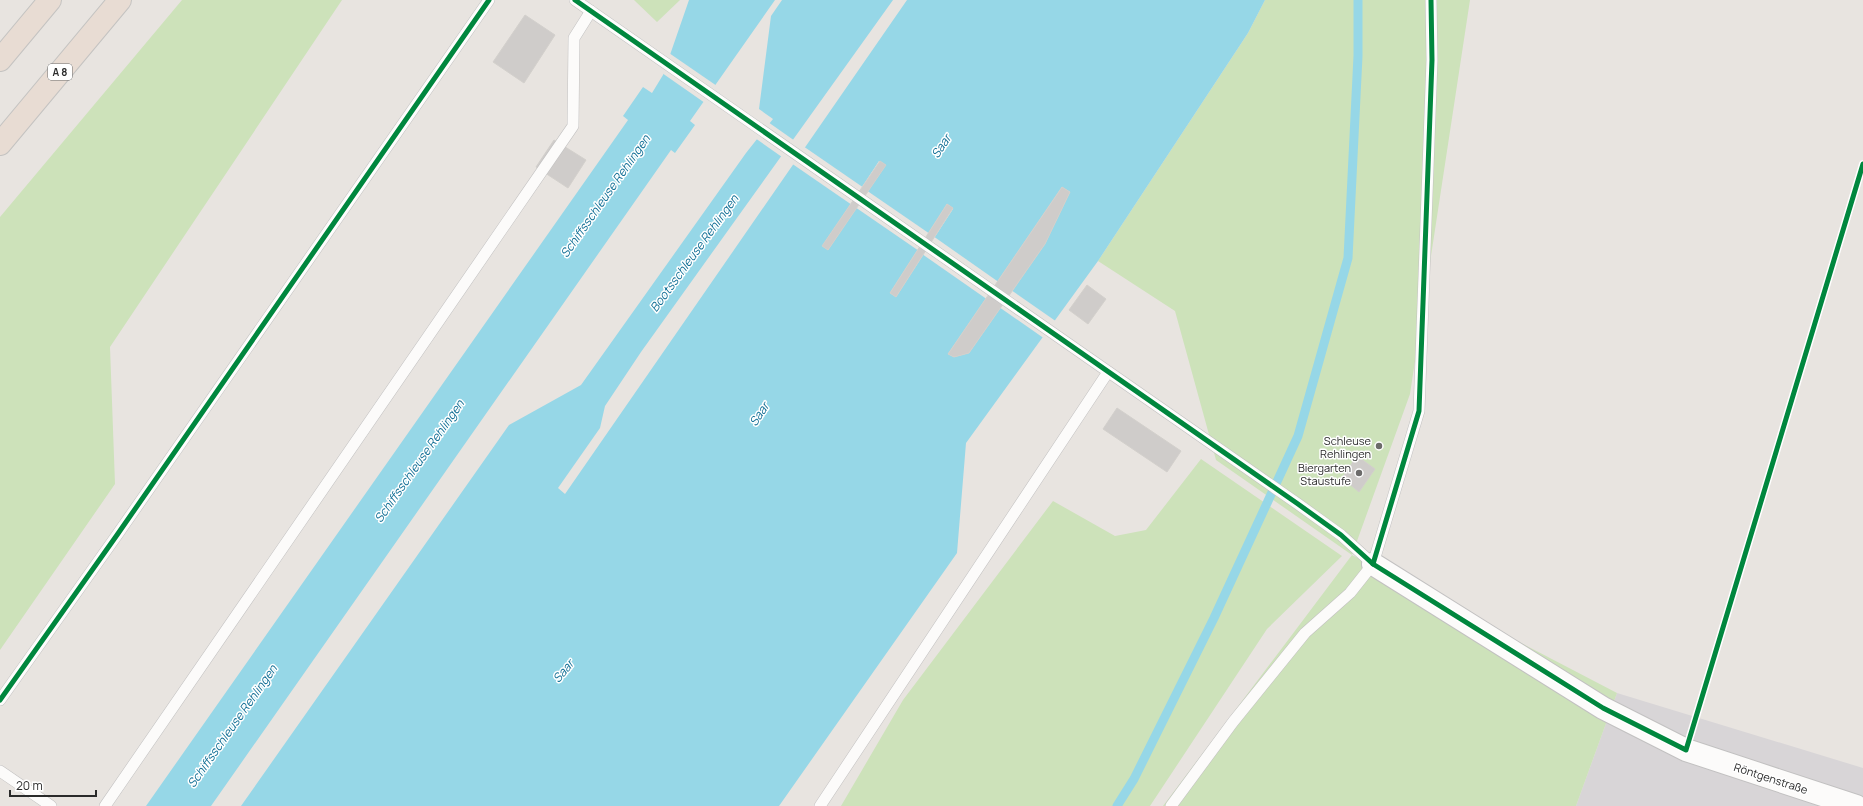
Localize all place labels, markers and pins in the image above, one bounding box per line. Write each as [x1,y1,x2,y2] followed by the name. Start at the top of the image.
[1320,433,1372,461] place label: Schleuse Rehlingen
[1374,441,1384,451] marker: Schleuse Rehlingen
[1298,460,1352,488] place label: Biergarten Staustufe
[1354,468,1364,478] marker: Biergarten Staustufe

